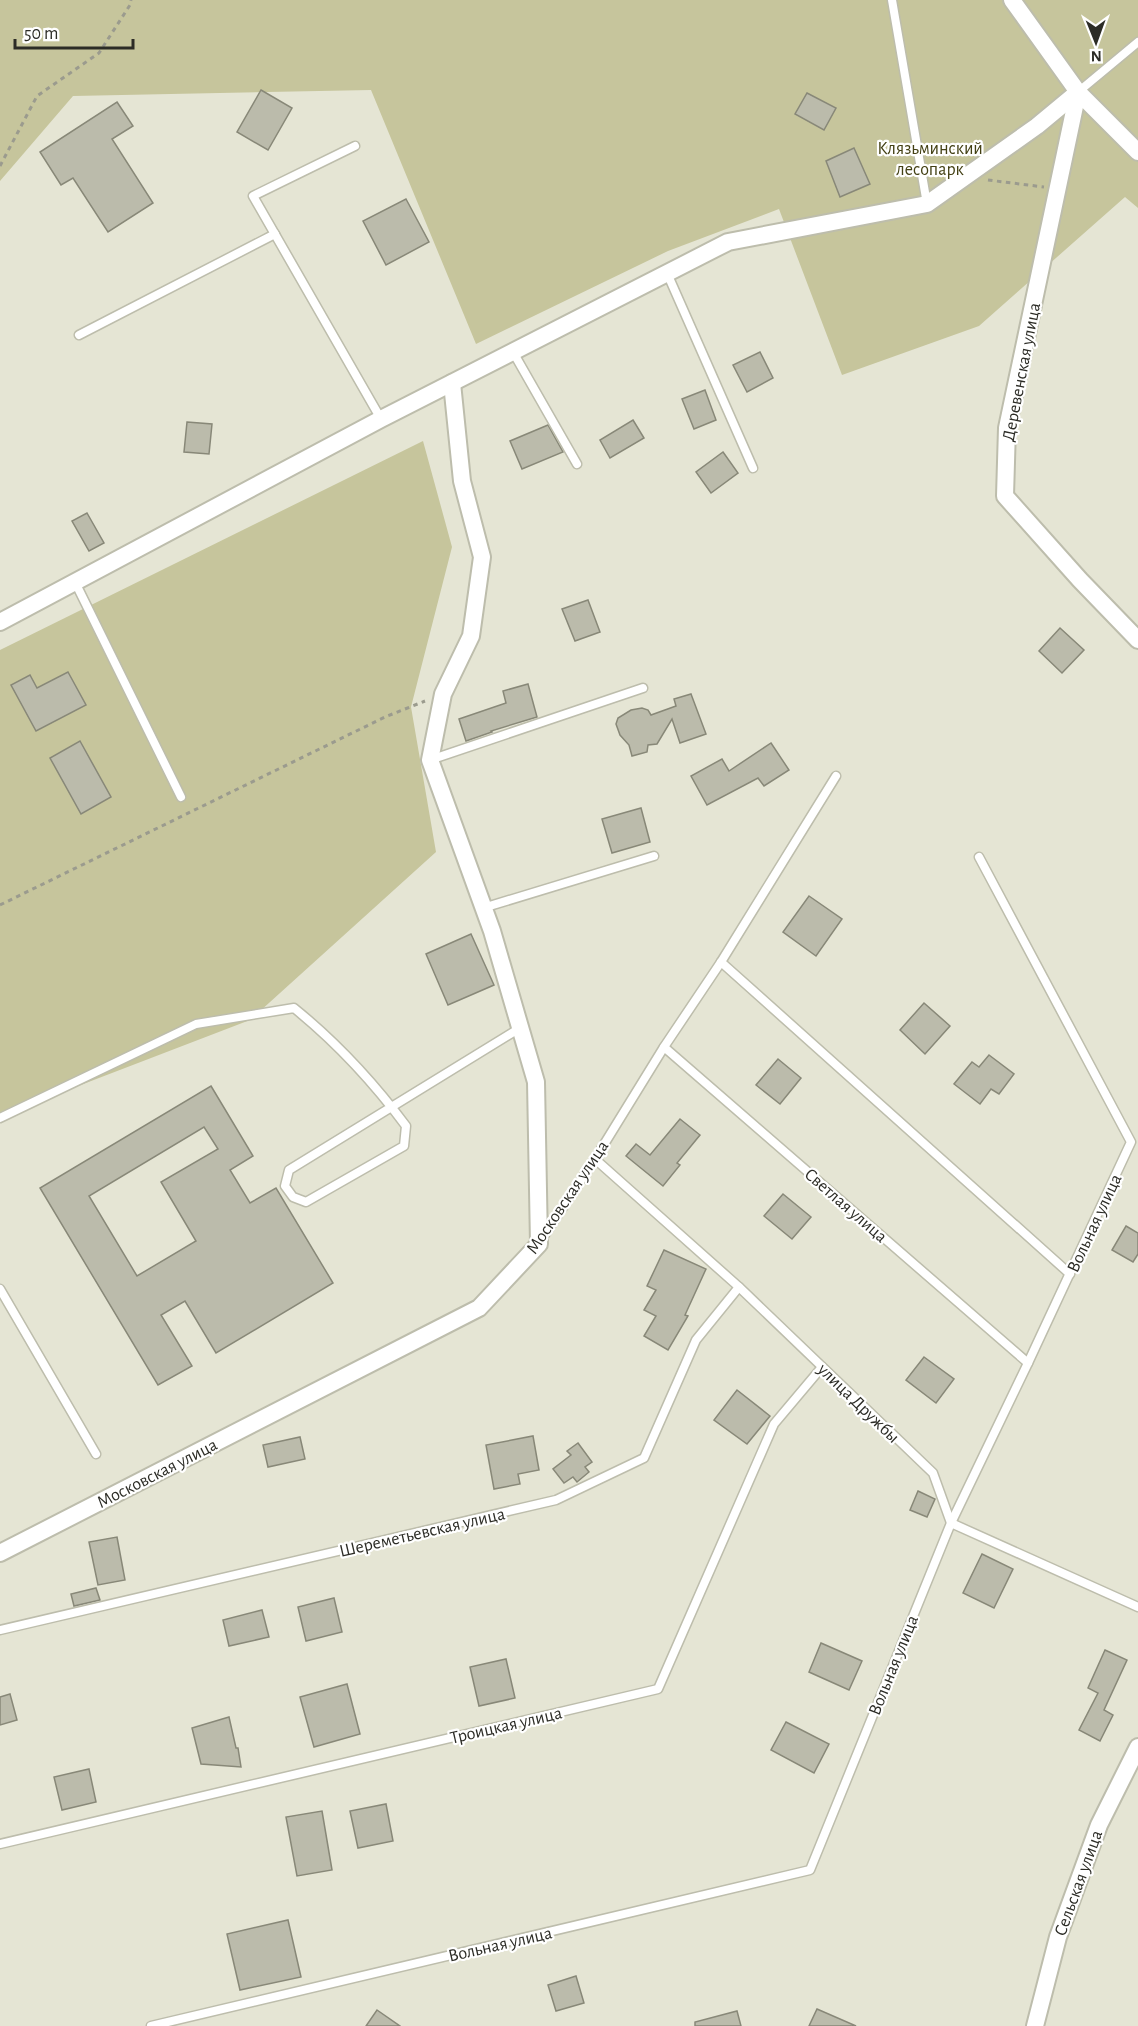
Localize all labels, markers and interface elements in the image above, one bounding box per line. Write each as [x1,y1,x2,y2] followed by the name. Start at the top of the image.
[15,12,134,50] scale bar
[1066,12,1126,72] north arrow
[24,25,58,43] text: 50 m
[1091,48,1102,64] text: N
[877,140,983,179] park label: Клязьминский лесопарк
[1000,301,1044,443] street label: Деревенская улица
[523,1138,612,1257] street label: Московская улица
[801,1165,890,1246] street label: Светлая улица
[1064,1172,1125,1275] street label: Вольная улица
[813,1359,903,1447] street label: улица Дружбы
[94,1436,221,1512] street label: Московская улица
[338,1505,507,1561] street label: Шереметьевская улица
[866,1613,922,1718] street label: Вольная улица
[449,1704,564,1748] street label: Троицкая улица
[1051,1828,1106,1939] street label: Сельская улица
[446,1924,554,1966] street label: Вольная улица

